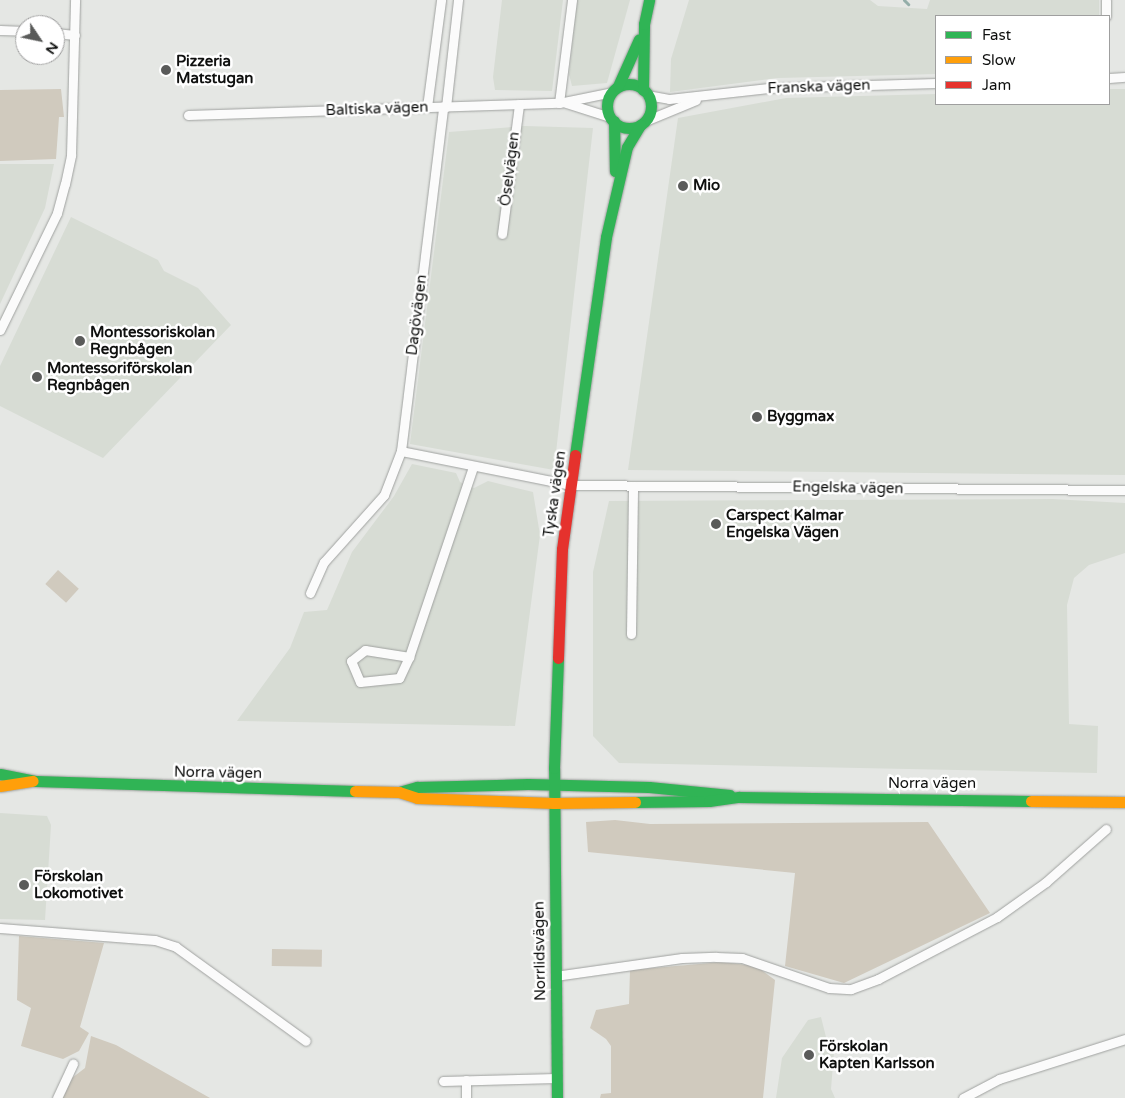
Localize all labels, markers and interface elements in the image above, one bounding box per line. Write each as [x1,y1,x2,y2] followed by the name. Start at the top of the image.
[15,15,65,65] north arrow
[935,15,1110,105] legend
[982,26,1011,44] text: Fast
[42,39,62,58] text: N
[982,51,1016,69] text: Slow
[176,52,254,87] place label: Pizzeria Matstugan
[160,64,172,76] marker: Pizzeria Matstugan
[767,76,871,98] street label: Franska vägen
[982,76,1011,94] text: Jam
[325,98,429,120] street label: Baltiska vägen
[497,131,523,207] street label: Öselvägen
[693,177,720,195] place label: Mio
[677,180,689,192] marker: Mio
[403,274,431,356] street label: Dagövägen
[90,323,215,358] place label: Montessoriskolan Regnbågen
[74,335,86,347] marker: Montessoriskolan Regnbågen
[47,359,192,394] place label: Montessoriförskolan Regnbågen
[31,371,43,383] marker: Montessoriförskolan Regnbågen
[767,408,834,426] place label: Byggmax
[751,411,763,423] marker: Byggmax
[540,450,570,538] street label: Tyska vägen
[792,478,904,498] street label: Engelska vägen
[726,506,844,541] place label: Carspect Kalmar Engelska Vägen
[710,518,722,530] marker: Carspect Kalmar Engelska Vägen
[174,763,262,783] street label: Norra vägen
[888,775,976,793] street label: Norra vägen
[34,867,123,902] place label: Förskolan Lokomotivet
[18,879,30,891] marker: Förskolan Lokomotivet
[530,901,550,1001] street label: Norrlidsvägen
[819,1037,935,1072] place label: Förskolan Kapten Karlsson
[803,1049,815,1061] marker: Förskolan Kapten Karlsson

